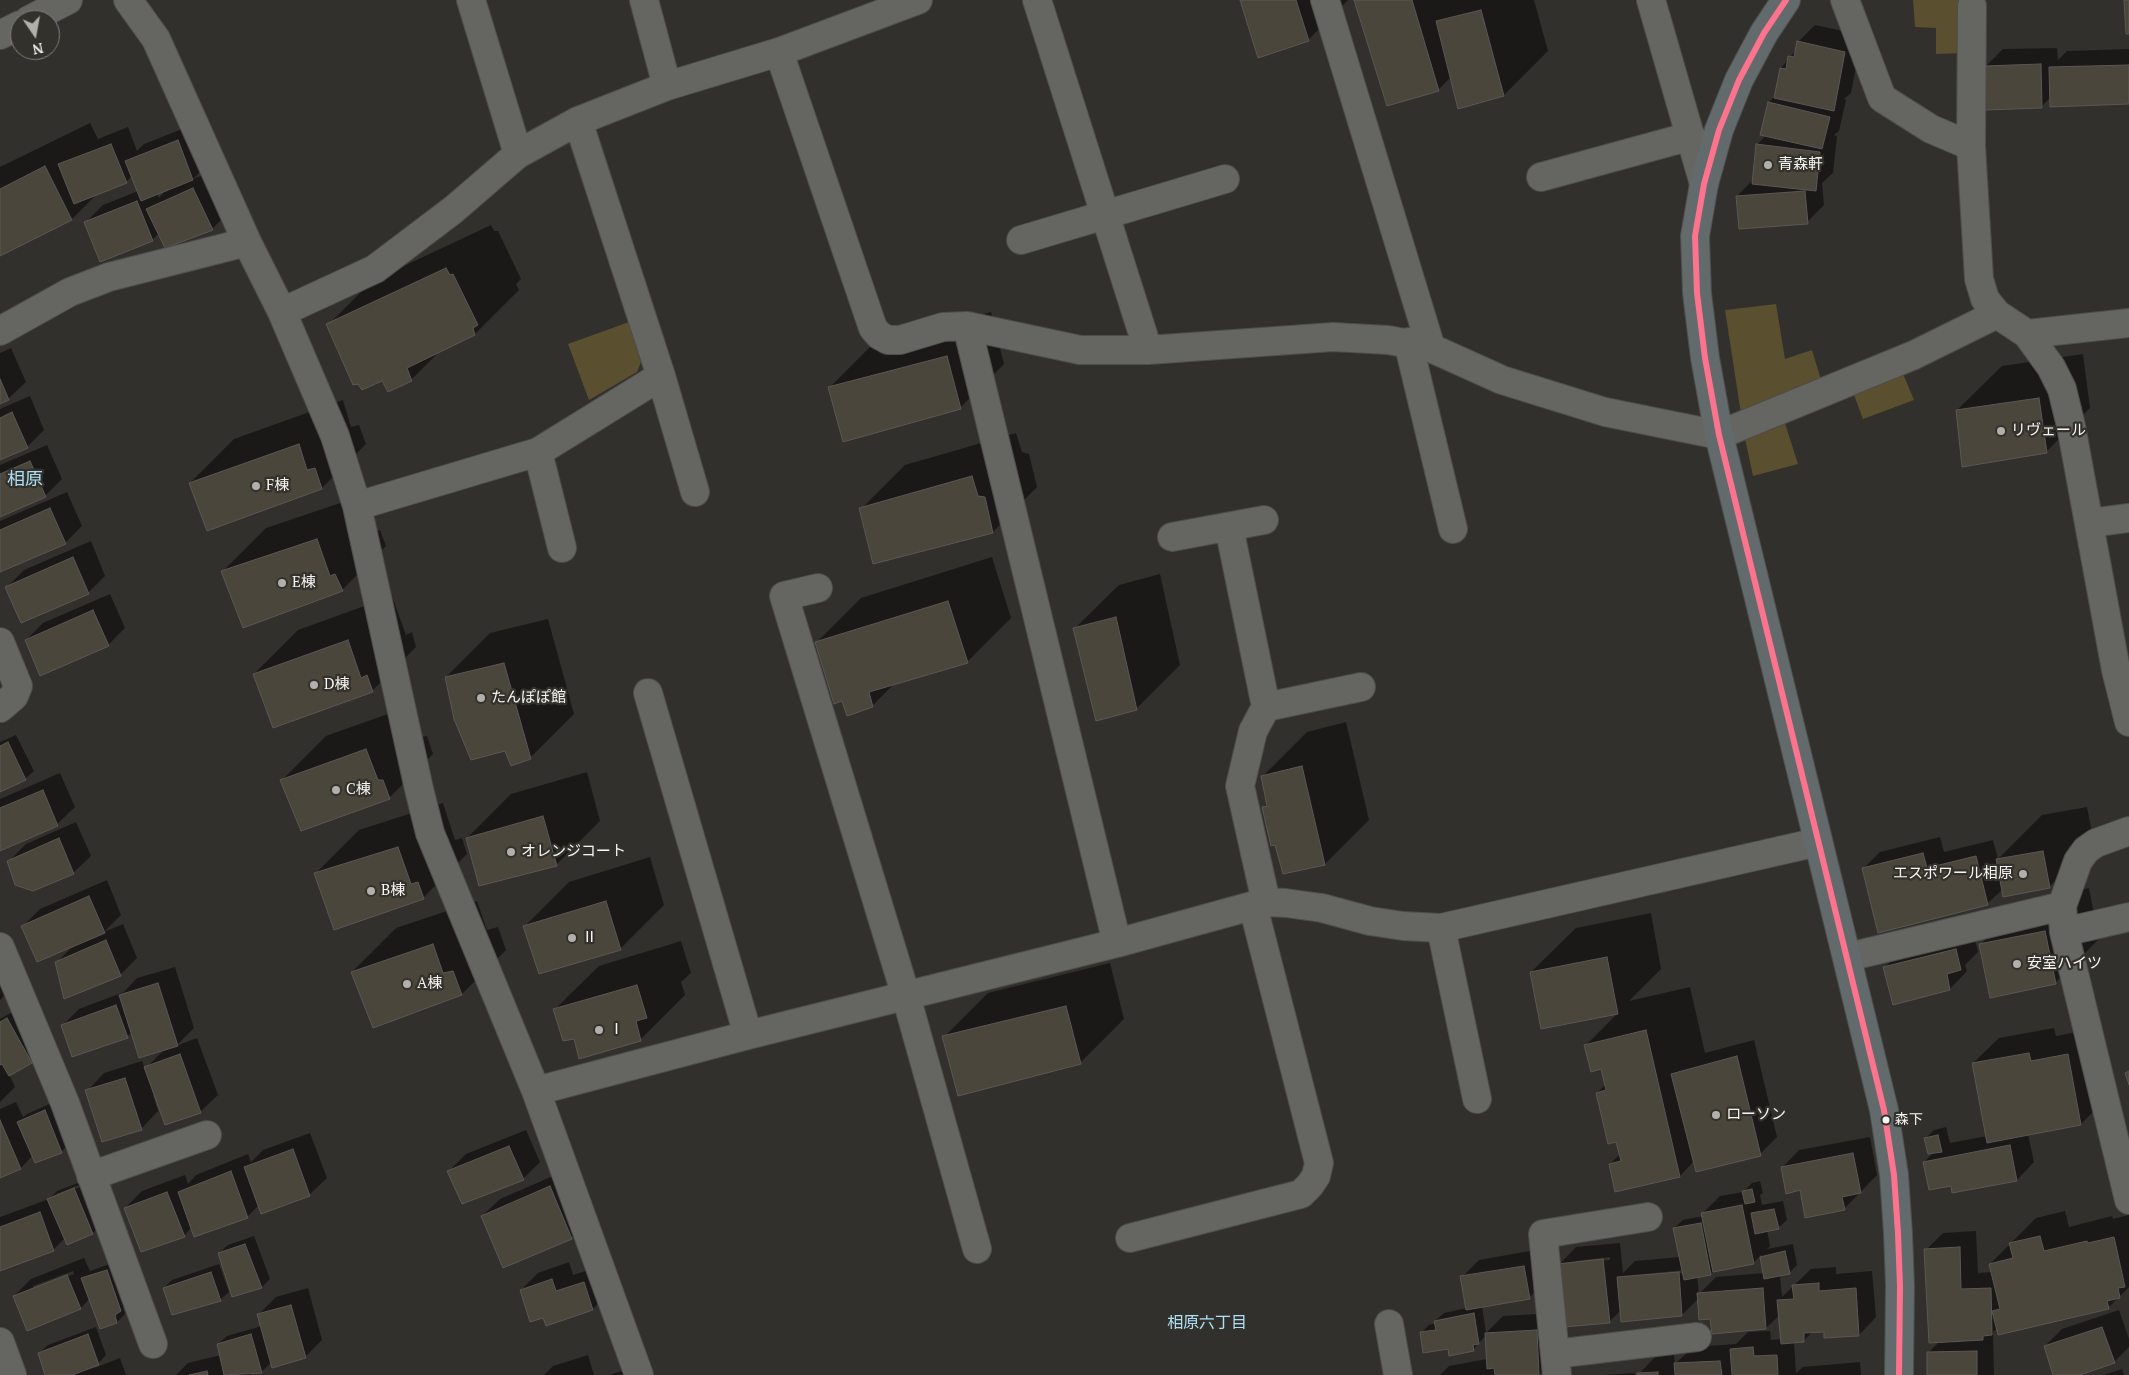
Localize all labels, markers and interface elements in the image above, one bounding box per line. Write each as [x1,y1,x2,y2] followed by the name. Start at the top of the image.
[10,10,60,60] north arrow
[31,39,45,60] text: N
[1778,156,1823,174] place label: 青森軒
[1762,159,1774,171] marker: 青森軒
[2011,422,2086,440] place label: リヴェール
[1995,425,2007,437] marker: リヴェール
[7,469,43,491] district label: 相原
[266,477,289,495] place label: F棟
[250,480,262,492] marker: F棟
[292,574,316,592] place label: E棟
[276,577,288,589] marker: E棟
[324,676,350,694] place label: D棟
[308,679,320,691] marker: D棟
[491,689,566,707] place label: たんぽぽ館
[475,692,487,704] marker: たんぽぽ館
[346,781,371,799] place label: C棟
[330,784,342,796] marker: C棟
[521,843,626,861] place label: オレンジコート
[505,846,517,858] marker: オレンジコート
[1893,865,2013,883] place label: エスポワール相原
[2017,868,2029,880] marker: エスポワール相原
[381,882,405,900] place label: B棟
[365,885,377,897] marker: B棟
[582,929,597,947] place label: Ⅱ
[566,932,578,944] marker: Ⅱ
[2027,955,2102,973] place label: 安室ハイツ
[2011,958,2023,970] marker: 安室ハイツ
[417,975,442,993] place label: A棟
[401,978,413,990] marker: A棟
[609,1021,624,1039] place label: Ⅰ
[593,1024,605,1036] marker: Ⅰ
[1726,1106,1786,1124] place label: ローソン
[1710,1109,1722,1121] marker: ローソン
[1895,1112,1923,1128] place label: 森下
[1881,1115,1891,1125] marker: 森下
[1167,1313,1247,1333] district label: 相原六丁目

